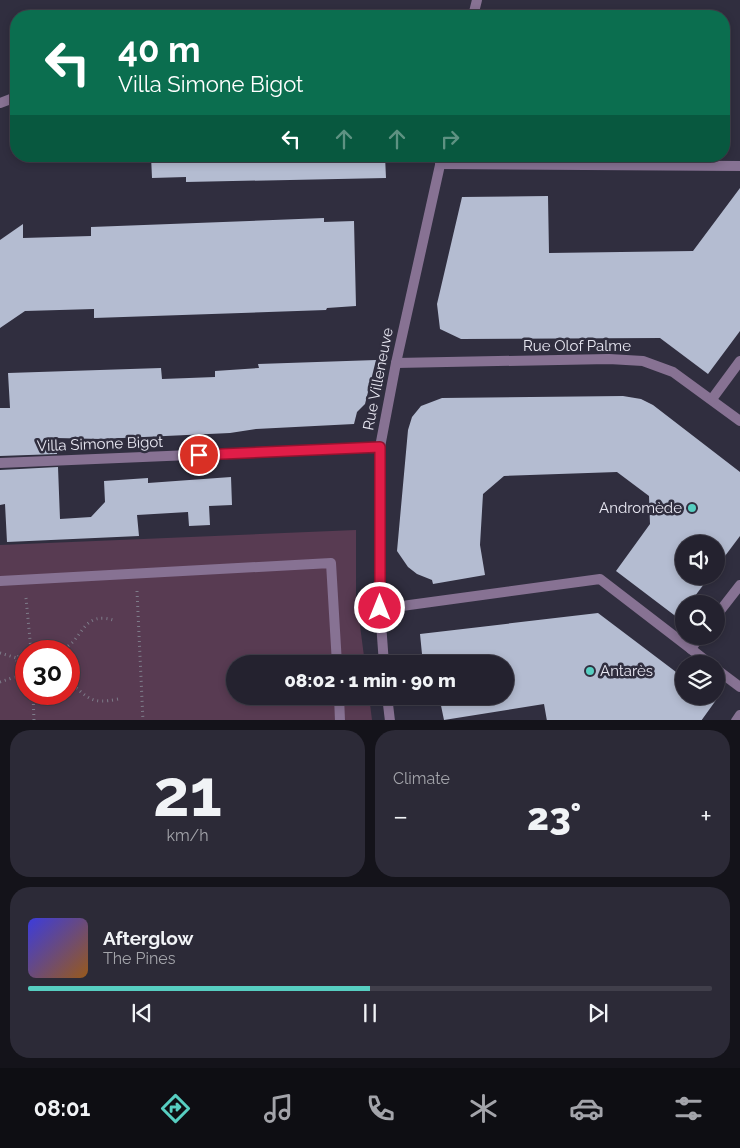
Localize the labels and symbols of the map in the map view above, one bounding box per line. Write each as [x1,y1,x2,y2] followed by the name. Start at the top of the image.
[359,326,397,432] street label: Rue Villeneuve
[523,337,631,355] street label: Rue Olof Palme
[36,433,164,455] street label: Villa Simone Bigot
[178,434,220,476] pin
[599,499,682,517] place label: Andromède
[686,502,698,514] marker: Andromède
[353,581,405,633] position arrow
[15,640,80,705] speed limit sign: 30
[600,662,653,680] place label: Antarès
[584,665,596,677] marker: Antarès

